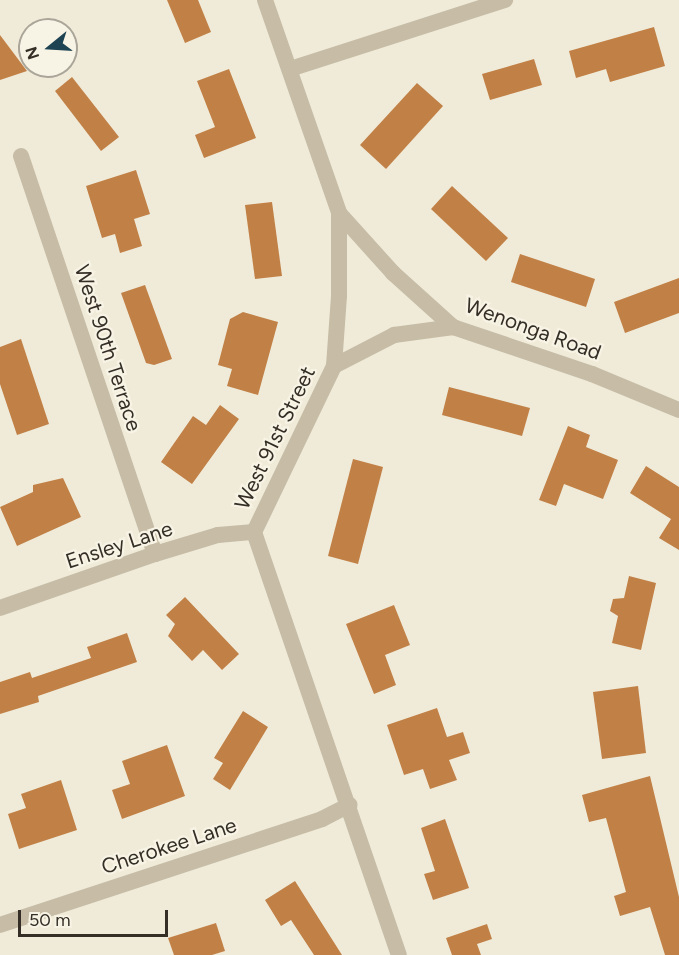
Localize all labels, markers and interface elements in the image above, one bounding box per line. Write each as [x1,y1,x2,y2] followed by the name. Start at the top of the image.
[18,18,78,78] north arrow
[21,44,43,62] text: N
[69,262,147,434] street label: West 90th Terrace
[462,293,604,365] street label: Wenonga Road
[229,362,321,514] street label: West 91st Street
[62,516,176,574] street label: Ensley Lane
[98,812,240,880] street label: Cherokee Lane
[21,898,171,936] scale bar
[29,909,71,931] text: 50 m

